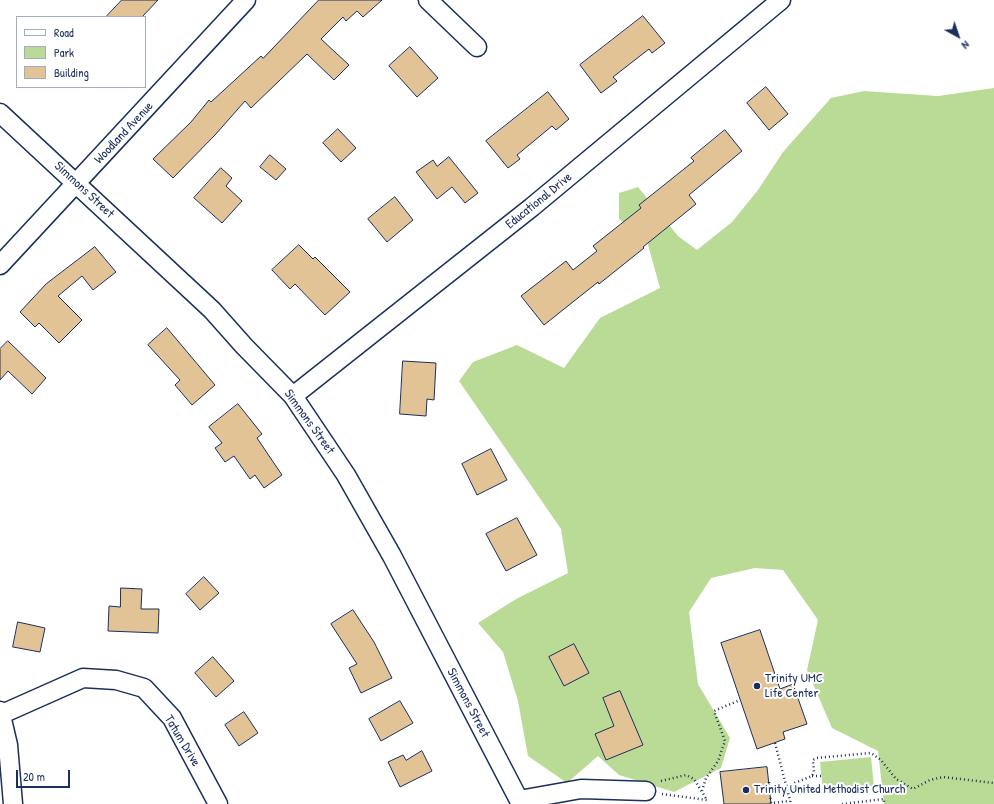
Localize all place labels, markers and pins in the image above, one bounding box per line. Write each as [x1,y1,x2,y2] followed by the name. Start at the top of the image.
[765,671,823,702] place label: Trinity UMC Life Center
[752,681,762,691] marker: Trinity UMC Life Center
[754,782,905,798] place label: Trinity United Methodist Church
[741,785,751,795] marker: Trinity United Methodist Church

